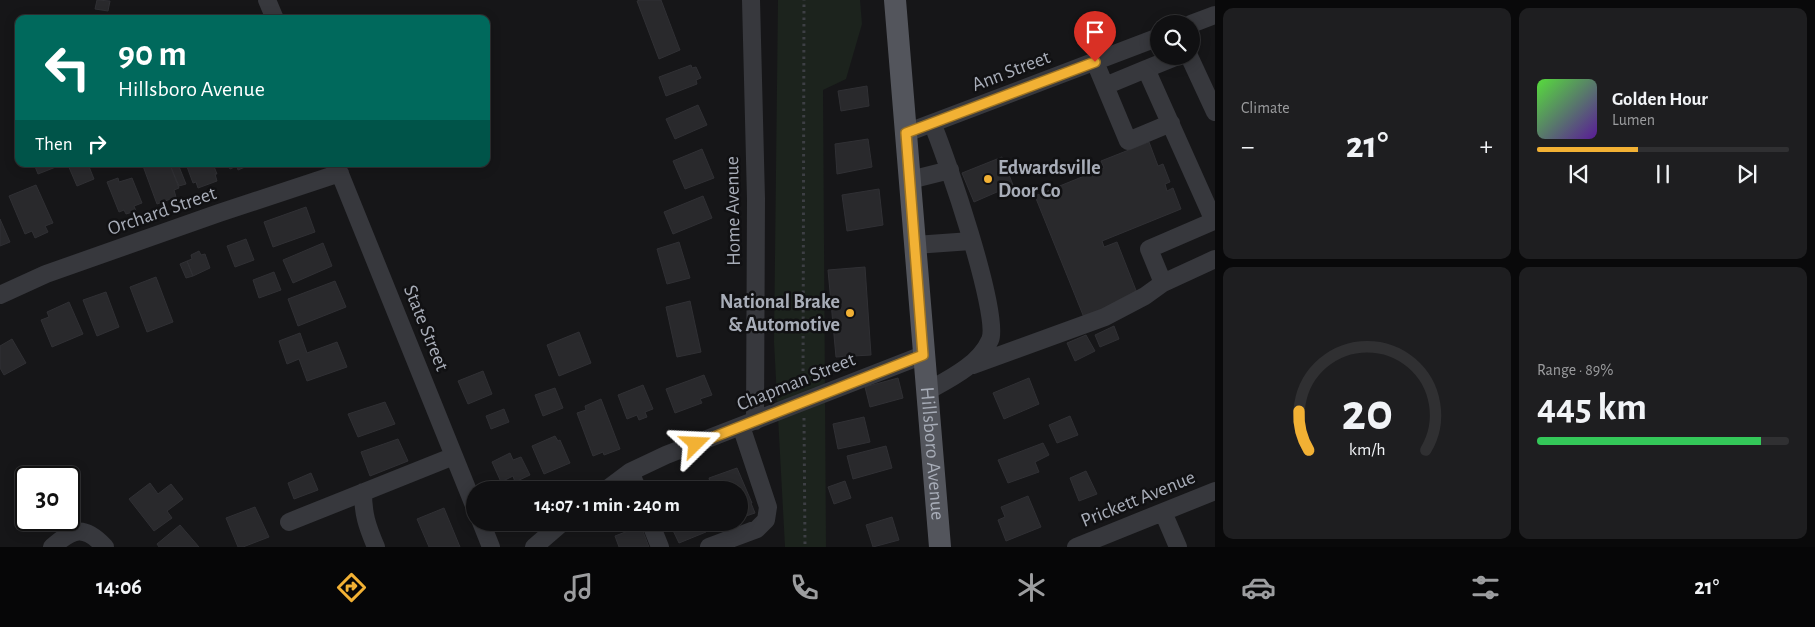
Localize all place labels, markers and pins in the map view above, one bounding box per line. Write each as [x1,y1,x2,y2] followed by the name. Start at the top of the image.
[1074,11,1116,62] pin
[998,158,1101,201] place label: Edwardsville Door Co
[982,173,994,185] marker: Edwardsville Door Co
[720,292,840,335] place label: National Brake & Automotive
[844,307,856,319] marker: National Brake & Automotive

